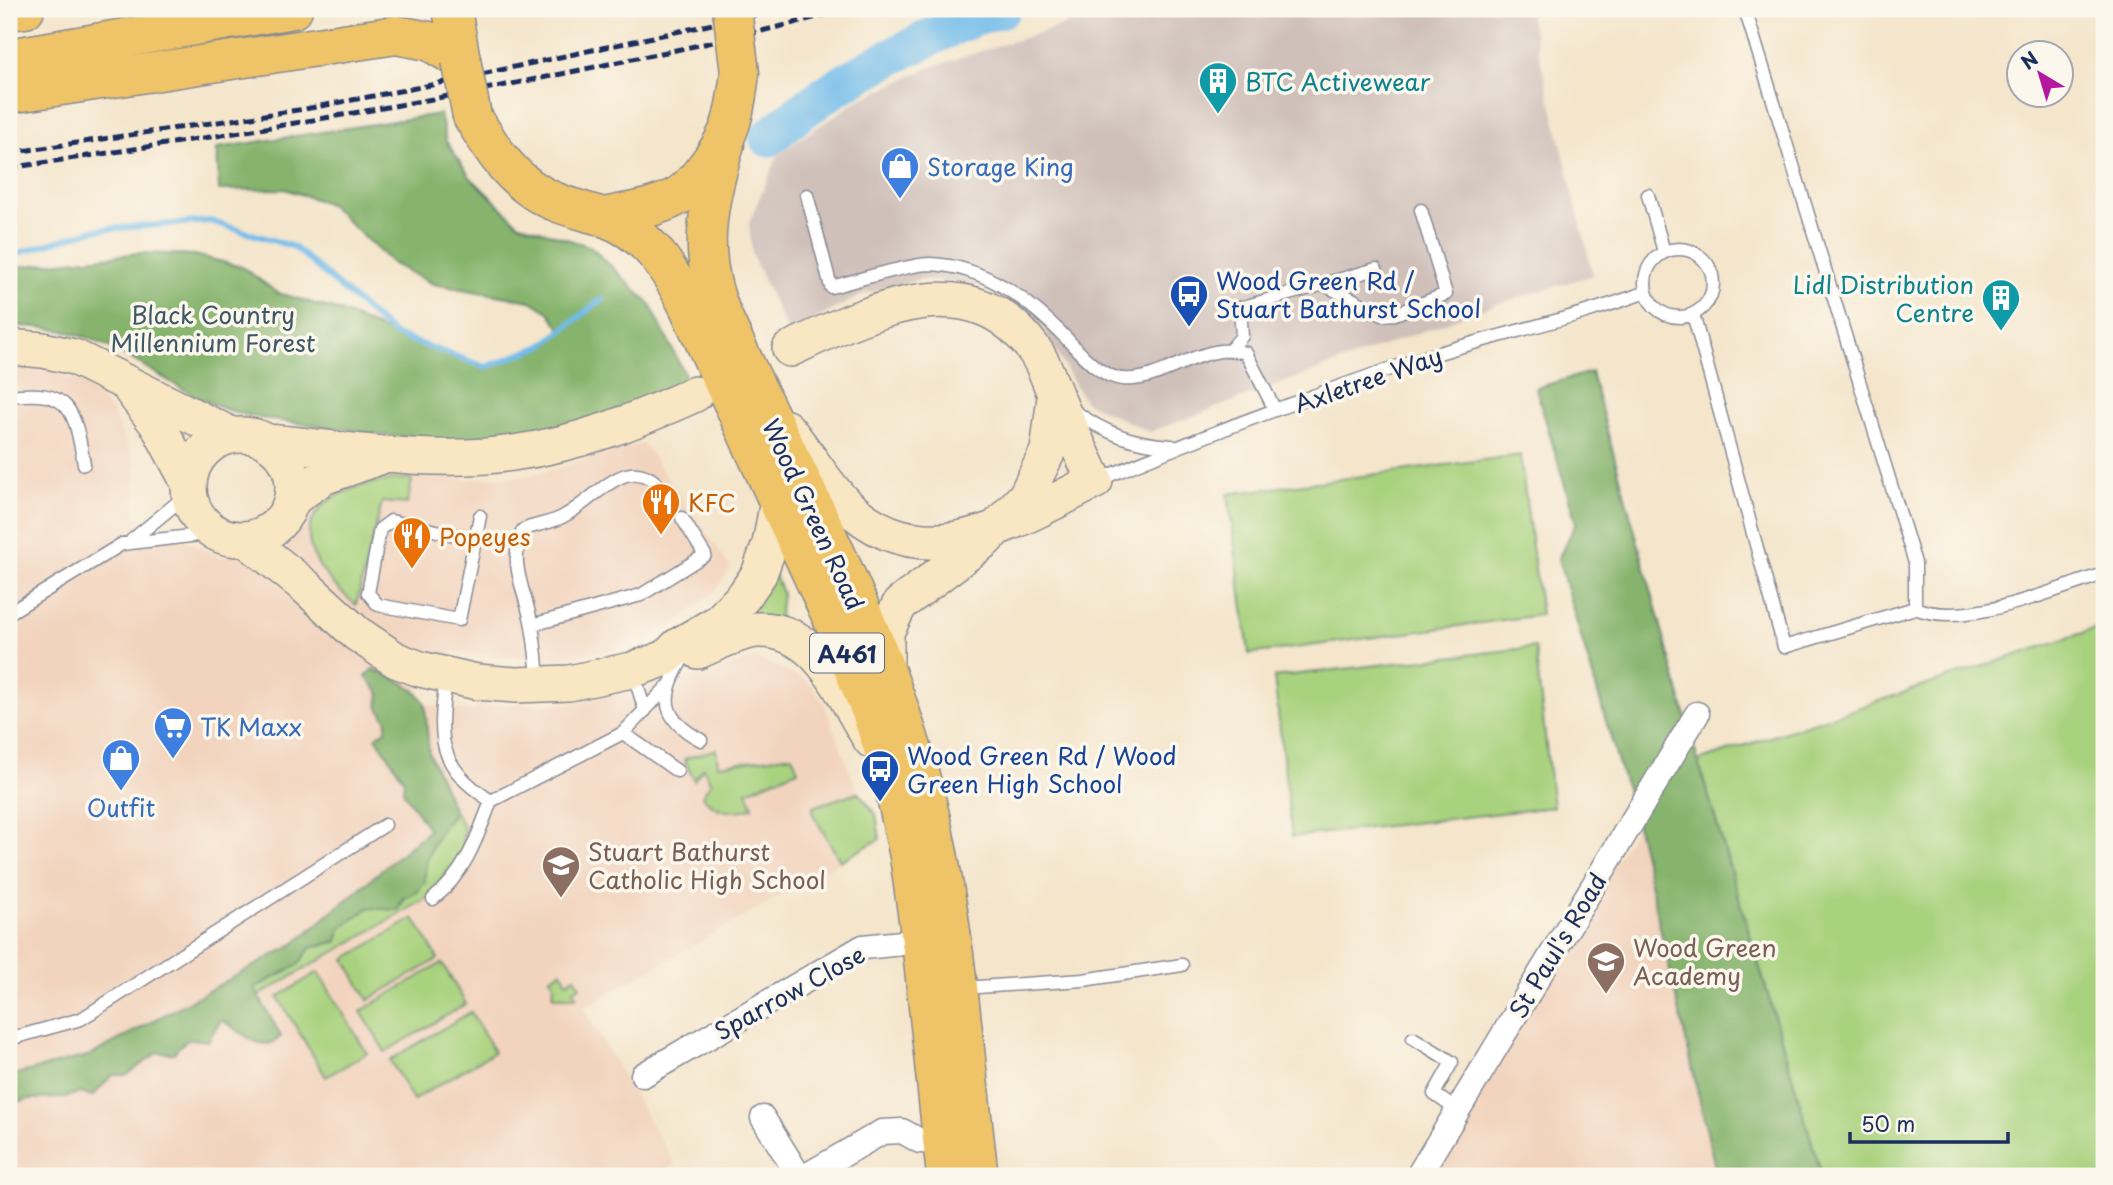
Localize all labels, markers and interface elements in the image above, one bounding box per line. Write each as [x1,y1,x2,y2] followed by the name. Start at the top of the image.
[2004,38,2074,108] north arrow
[2014,44,2043,75] text: N
[1197,60,1239,115] building icon: BTC Activewear
[1245,63,1430,99] place label: BTC Activewear
[879,145,921,200] shop icon: Storage King
[927,148,1074,184] place label: Storage King
[1216,262,1481,326] place label: Wood Green Rd / Stuart Bathurst School
[1793,266,1974,330] place label: Lidl Distribution Centre
[1168,273,1210,328] bus stop icon: Wood Green Rd / Stuart Bathurst School
[1980,277,2022,332] building icon: Lidl Distribution Centre
[110,296,316,360] park label: Black Country Millennium Forest
[1289,337,1447,421] street label: Axletree Way
[754,412,874,616] street label: Wood Green Road
[640,481,682,536] restaurant icon: KFC
[688,484,736,520] place label: KFC
[391,515,433,570] restaurant icon: Popeyes
[439,518,531,554] place label: Popeyes
[810,634,884,673] road number: A461
[152,705,194,760] supermarket icon: TK Maxx
[200,708,302,744] place label: TK Maxx
[100,737,142,792] shop icon: Outfit
[907,737,1177,801] place label: Wood Green Rd / Wood Green High School
[859,748,901,803] bus stop icon: Wood Green Rd / Wood Green High School
[87,789,155,825] place label: Outfit
[588,833,826,897] place label: Stuart Bathurst Catholic High School
[540,844,582,899] school or university icon: Stuart Bathurst Catholic High School
[1499,865,1615,1025] street label: St Paul's Road
[1633,929,1777,993] place label: Wood Green Academy
[707,936,871,1048] street label: Sparrow Close
[1585,940,1627,995] school or university icon: Wood Green Academy
[1850,1101,2008,1145] scale bar
[1861,1107,1915,1139] text: 50 m

